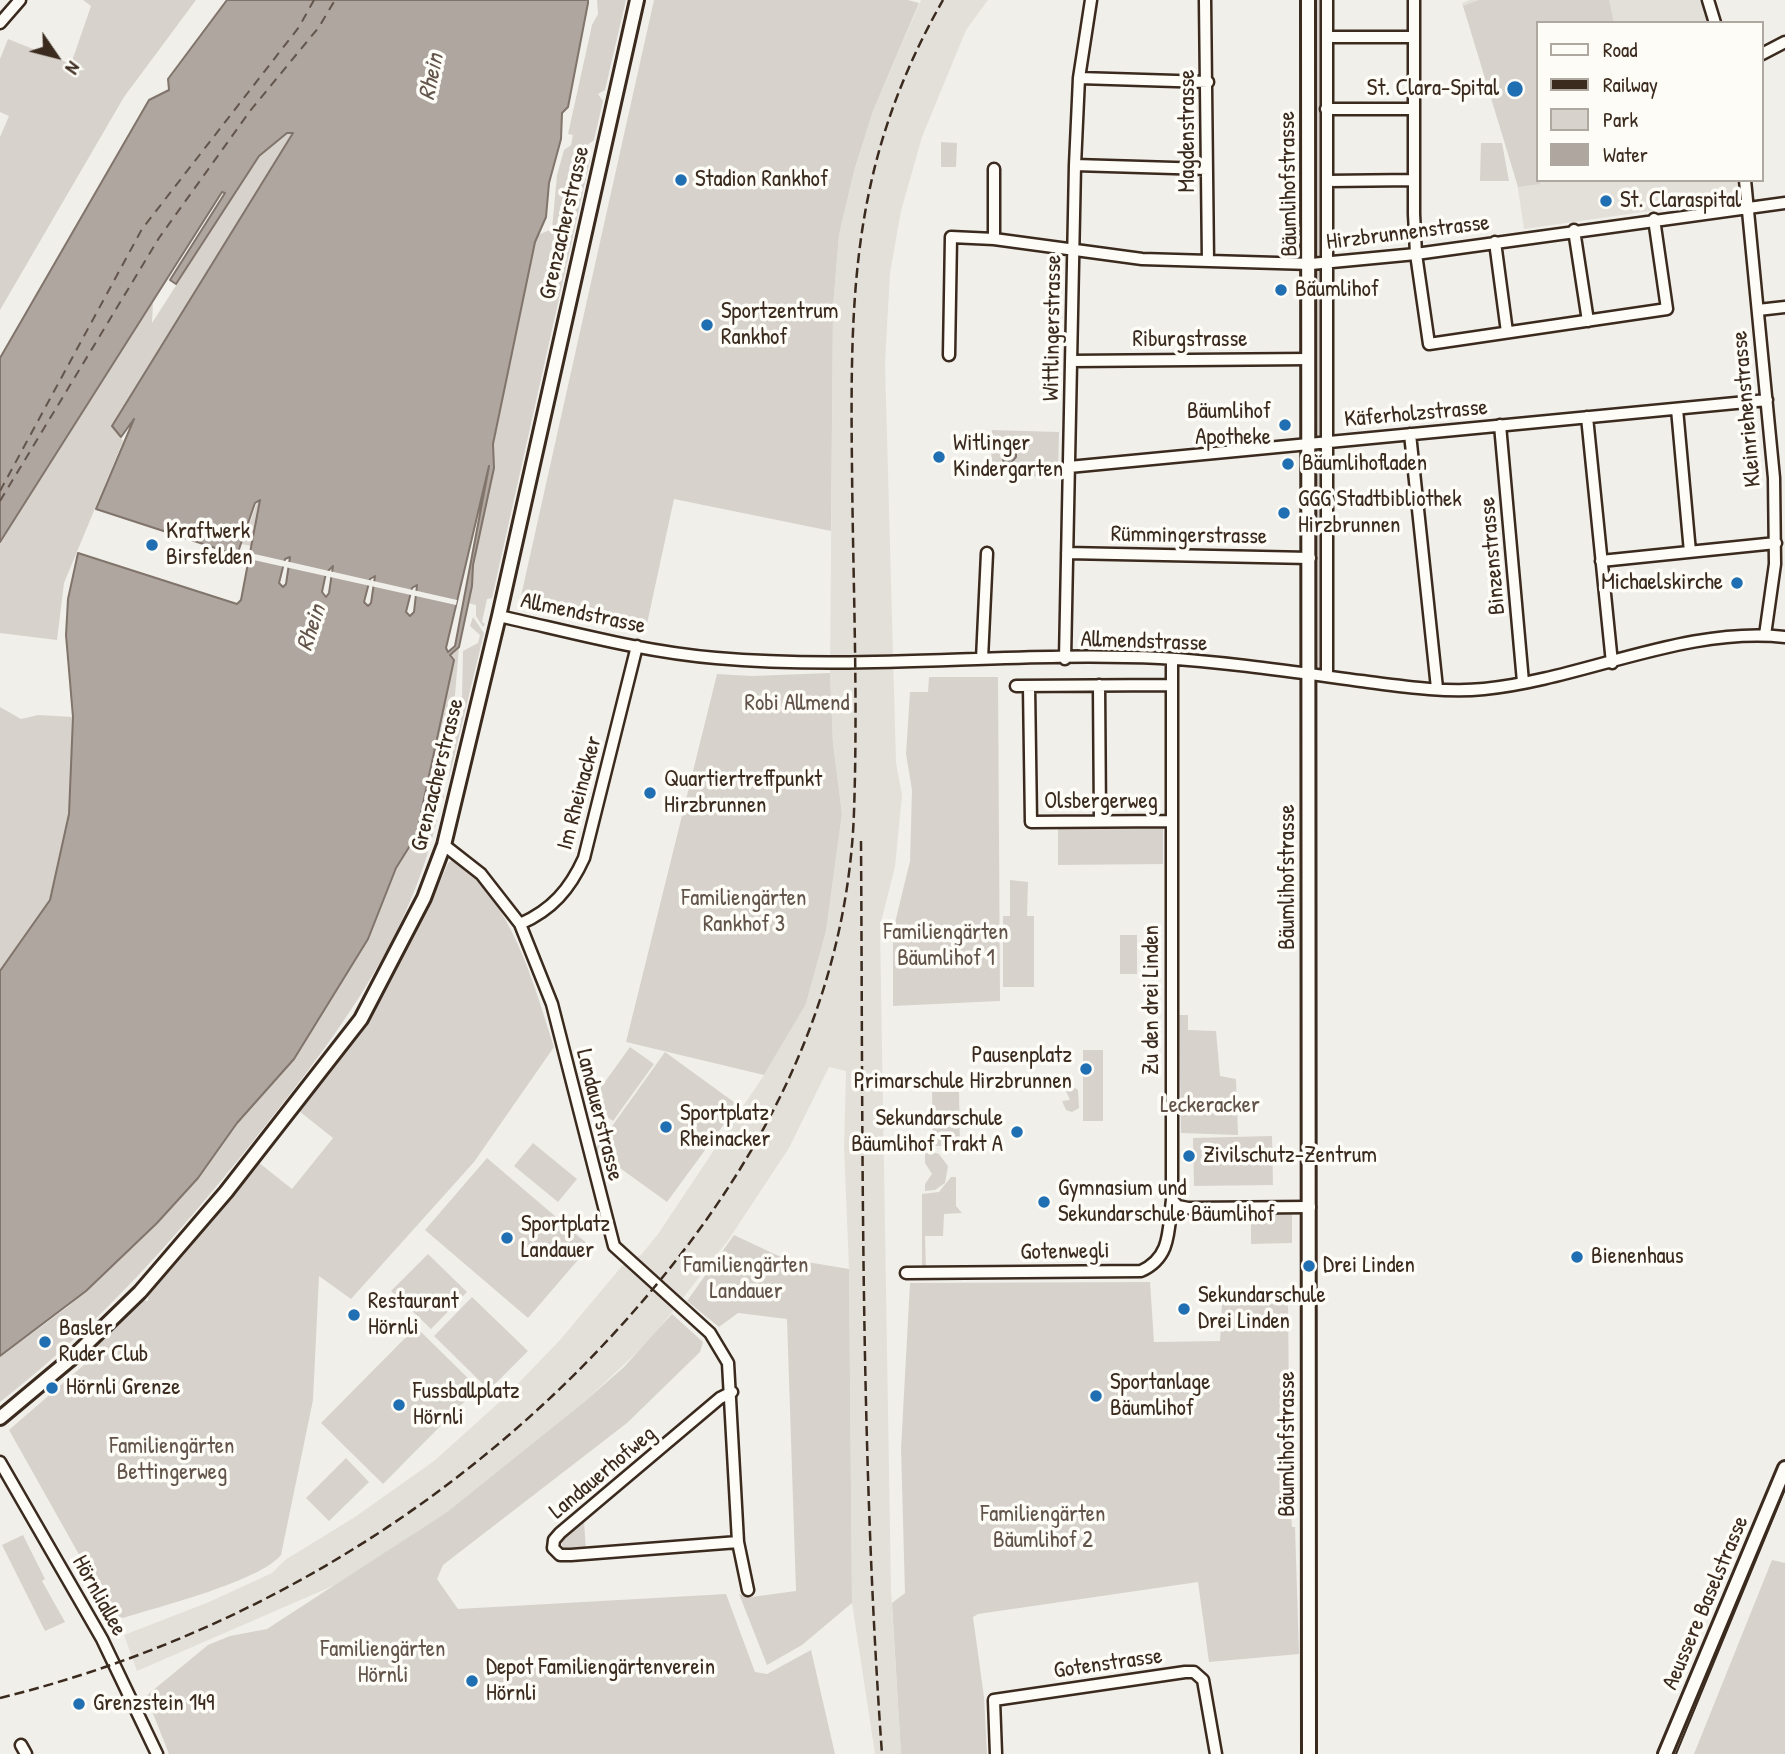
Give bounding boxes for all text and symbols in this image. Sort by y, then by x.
north arrow [21,21,91,91]
legend [1536,21,1764,182]
text: Road [1603,35,1637,64]
water label: Rhein [413,51,451,103]
text: N [60,56,87,80]
street label: Magdenstrasse [1174,70,1202,192]
text: Railway [1603,70,1658,99]
place label: St. Clara-Spital [1367,75,1499,103]
marker: St. Clara-Spital [1505,79,1525,99]
text: Park [1603,105,1638,134]
street label: Bäumlihofstrasse [1274,111,1304,257]
text: Water [1603,140,1648,169]
street label: Grenzacherstrasse [534,144,596,302]
place label: Stadion Rankhof [695,166,828,194]
marker: Stadion Rankhof [673,172,689,188]
place label: St. Claraspital [1620,187,1741,215]
marker: St. Claraspital [1598,193,1614,209]
street label: Hirzbrunnenstrasse [1325,209,1491,257]
street label: Wittlingerstrasse [1038,254,1068,402]
place label: Bäumlihof [1295,276,1379,304]
marker: Bäumlihof [1273,282,1289,298]
place label: Sportzentrum Rankhof [721,298,838,352]
marker: Sportzentrum Rankhof [699,317,715,333]
street label: Riburgstrasse [1133,326,1247,354]
street label: Kleinriehenstrasse [1726,330,1768,488]
street label: Käferholzstrasse [1343,394,1489,434]
place label: Bäumlihof Apotheke [1187,398,1271,452]
marker: Bäumlihof Apotheke [1277,417,1293,433]
place label: Witlinger Kindergarten [953,430,1063,484]
marker: Witlinger Kindergarten [931,449,947,465]
place label: Bäumlihofladen [1302,450,1427,478]
marker: Bäumlihofladen [1280,456,1296,472]
place label: GGG Stadtbibliothek Hirzbrunnen [1298,486,1462,540]
street label: Binzenstrasse [1474,496,1512,616]
marker: GGG Stadtbibliothek Hirzbrunnen [1276,505,1292,521]
place label: Kraftwerk Birsfelden [166,518,253,572]
street label: Rümmingerstrasse [1111,521,1267,551]
marker: Kraftwerk Birsfelden [144,537,160,553]
place label: Michaelskirche [1601,569,1723,597]
marker: Michaelskirche [1729,575,1745,591]
street label: Allmendstrasse [518,587,648,641]
water label: Rhein [291,601,333,655]
street label: Allmendstrasse [1080,626,1208,658]
park label: Robi Allmend [745,690,849,718]
street label: Grenzacherstrasse [406,696,470,854]
street label: Im Rheinacker [552,733,608,853]
place label: Quartiertreffpunkt Hirzbrunnen [664,766,822,820]
marker: Quartiertreffpunkt Hirzbrunnen [642,785,658,801]
street label: Olsbergerweg [1044,788,1158,816]
street label: Bäumlihofstrasse [1274,804,1302,950]
park label: Familiengärten Rankhof 3 [682,885,806,939]
park label: Familiengärten Bäumlihof 1 [884,919,1008,973]
street label: Zu den drei Linden [1138,925,1166,1075]
place label: Pausenplatz Primarschule Hirzbrunnen [854,1042,1072,1096]
street label: Landauerstrasse [569,1046,629,1184]
marker: Pausenplatz Primarschule Hirzbrunnen [1078,1061,1094,1077]
park label: Leckeracker [1160,1092,1260,1120]
place label: Sportplatz Rheinacker [680,1100,770,1154]
place label: Sekundarschule Bäumlihof Trakt A [851,1105,1003,1159]
marker: Sportplatz Rheinacker [658,1119,674,1135]
marker: Sekundarschule Bäumlihof Trakt A [1009,1124,1025,1140]
place label: Zivilschutz-Zentrum [1203,1142,1377,1170]
marker: Zivilschutz-Zentrum [1181,1148,1197,1164]
place label: Gymnasium und Sekundarschule Bäumlihof [1058,1175,1275,1229]
marker: Gymnasium und Sekundarschule Bäumlihof [1036,1194,1052,1210]
place label: Sportplatz Landauer [521,1211,610,1265]
marker: Sportplatz Landauer [499,1230,515,1246]
street label: Gotenwegli [1020,1237,1110,1267]
place label: Bienenhaus [1591,1243,1684,1271]
marker: Bienenhaus [1569,1249,1585,1265]
park label: Familiengärten Landauer [684,1252,808,1306]
place label: Drei Linden [1323,1252,1415,1280]
marker: Drei Linden [1301,1258,1317,1274]
place label: Sekundarschule Drei Linden [1198,1282,1326,1336]
place label: Restaurant Hörnli [368,1288,459,1342]
marker: Sekundarschule Drei Linden [1176,1301,1192,1317]
marker: Restaurant Hörnli [346,1307,362,1323]
place label: Basler Ruder Club [59,1315,148,1369]
marker: Basler Ruder Club [37,1334,53,1350]
place label: Sportanlage Bäumlihof [1110,1369,1210,1423]
street label: Bäumlihofstrasse [1274,1371,1302,1517]
place label: Hörnli Grenze [66,1374,180,1402]
place label: Fussballplatz Hörnli [413,1378,520,1432]
marker: Hörnli Grenze [44,1380,60,1396]
marker: Sportanlage Bäumlihof [1088,1388,1104,1404]
marker: Fussballplatz Hörnli [391,1397,407,1413]
street label: Landauerhofweg [544,1421,662,1525]
park label: Familiengärten Bettingerweg [110,1433,234,1487]
park label: Familiengärten Bäumlihof 2 [981,1501,1105,1555]
street label: Aeussere Baselstrasse [1657,1512,1755,1694]
street label: Hörnliallee [66,1551,132,1641]
park label: Familiengärten Hörnli [321,1636,445,1690]
street label: Gotenstrasse [1052,1643,1164,1685]
place label: Depot Familiengärtenverein Hörnli [486,1654,715,1708]
marker: Depot Familiengärtenverein Hörnli [464,1673,480,1689]
place label: Grenzstein 149 [93,1690,214,1718]
marker: Grenzstein 149 [71,1696,87,1712]

